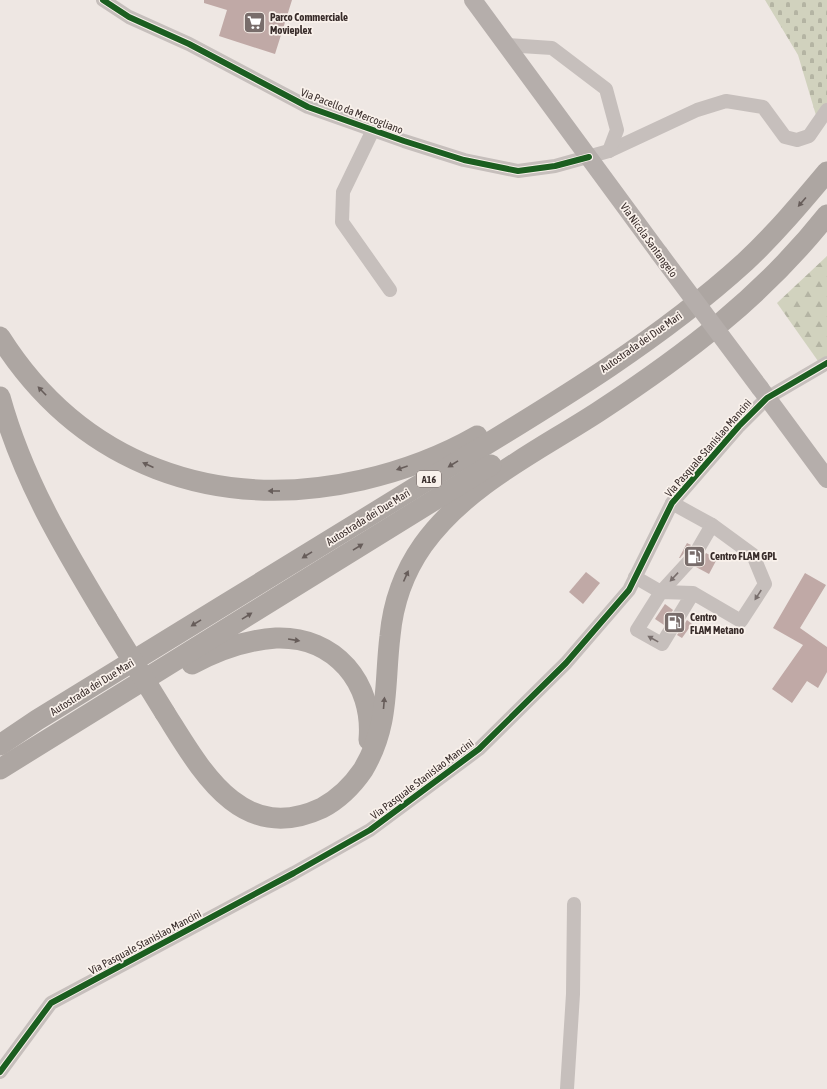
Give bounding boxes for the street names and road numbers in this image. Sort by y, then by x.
street label: Via Pacello da Mercogliano [299,86,405,136]
street label: Via Nicola Santangelo [618,201,680,279]
street label: Autostrada dei Due Mari [598,309,684,375]
street label: Via Pasquale Stanislao Mancini [662,397,754,499]
road number: A16 [417,471,441,487]
street label: Autostrada dei Due Mari [324,486,412,548]
street label: Autostrada dei Due Mari [48,656,136,718]
street label: Via Pasquale Stanislao Mancini [368,737,476,821]
street label: Via Pasquale Stanislao Mancini [87,907,203,977]

